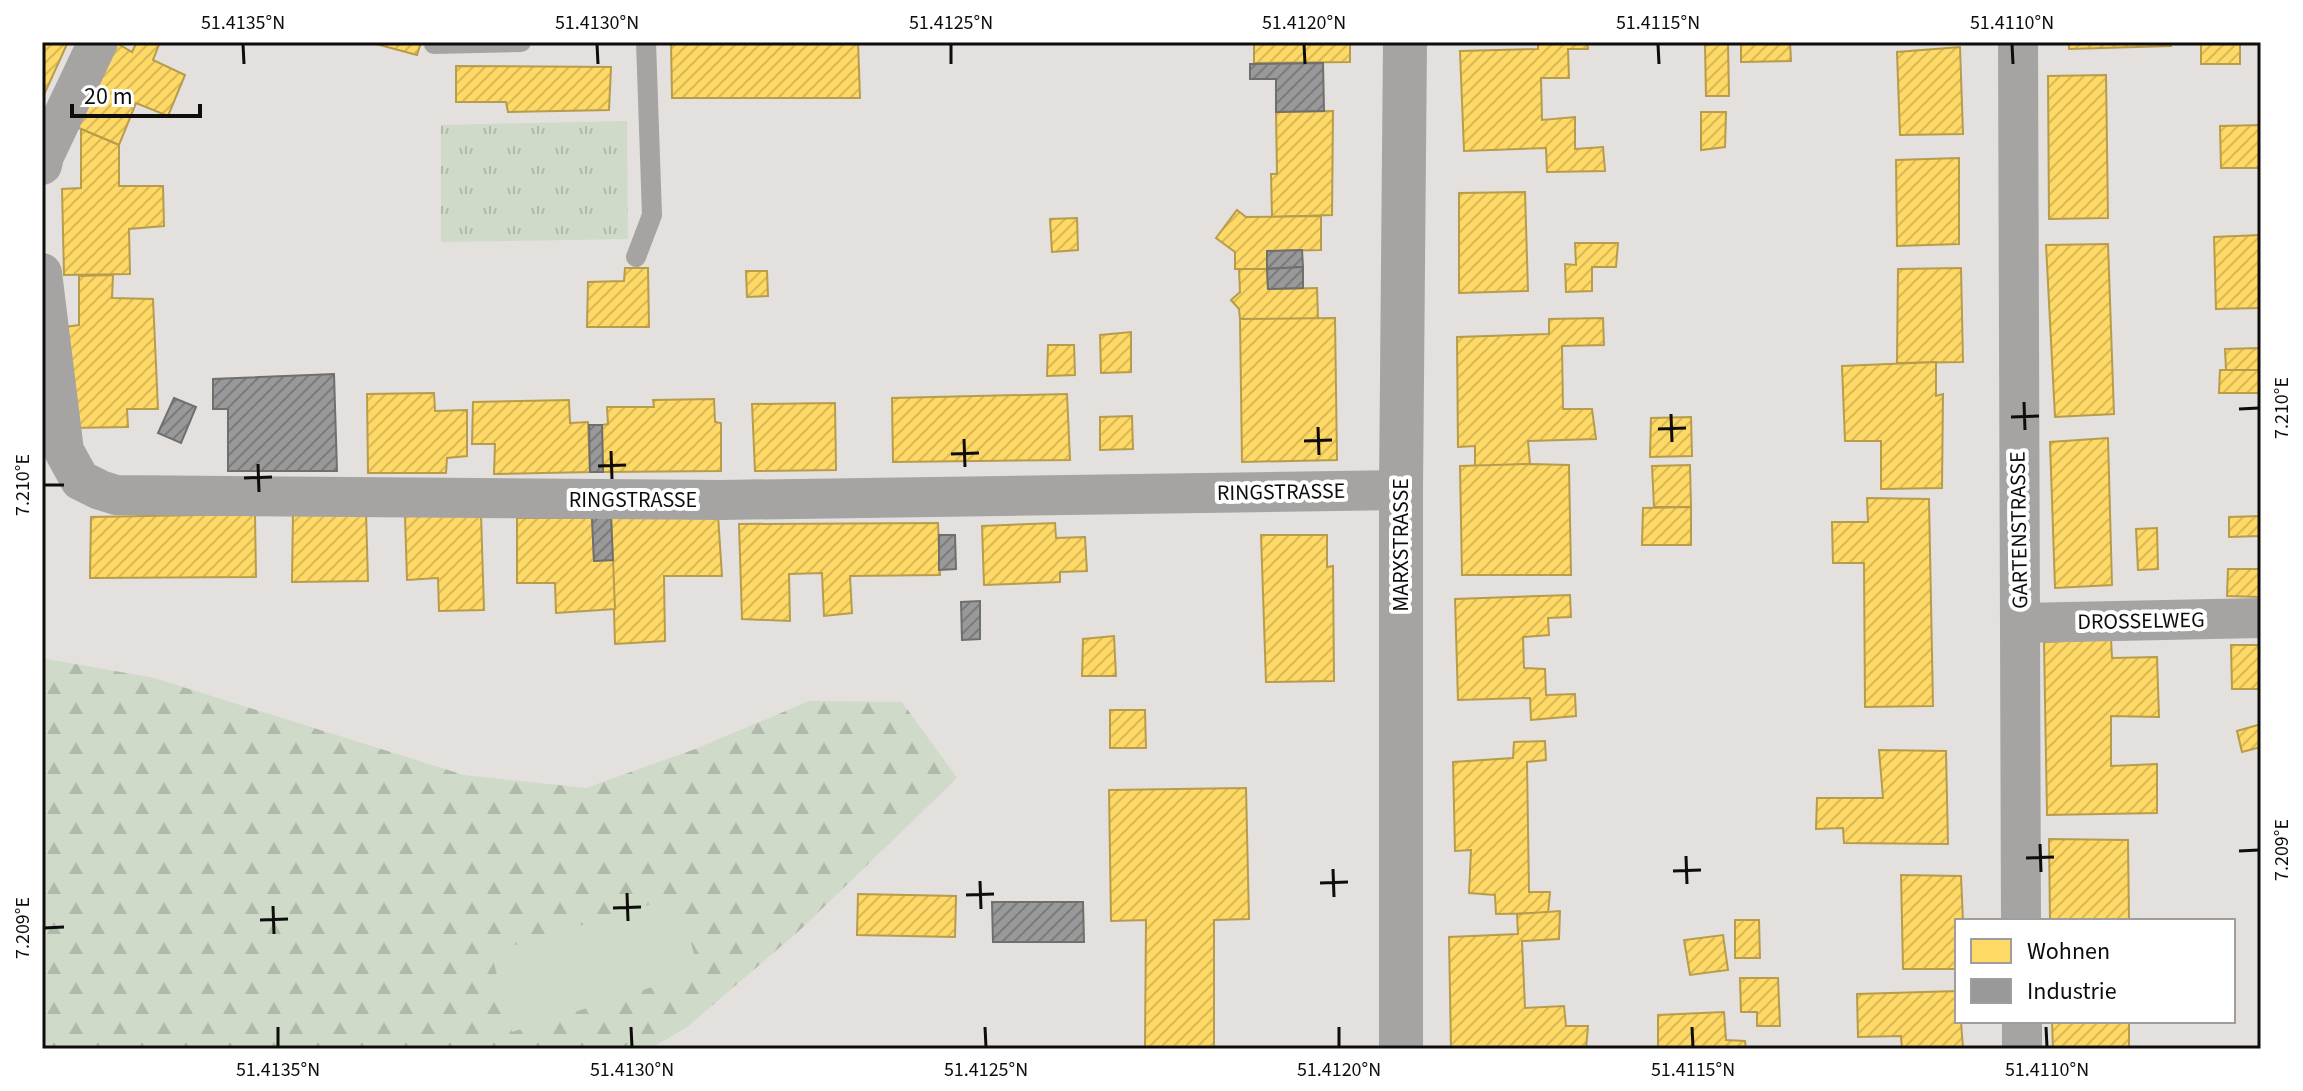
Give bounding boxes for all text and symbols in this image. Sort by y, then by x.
text: 51.4135°N [201,9,285,37]
text: 51.4130°N [555,9,639,37]
text: 51.4125°N [909,9,993,37]
text: 51.4120°N [1262,9,1346,37]
text: 51.4115°N [1616,9,1700,37]
text: 51.4110°N [1970,9,2054,37]
scale bar [72,68,200,118]
text: 20 m [84,79,133,114]
text: 7.210°E [2268,377,2296,439]
street label: GARTENSTRASSE [2002,451,2036,609]
text: 7.210°E [9,454,37,516]
street label: RINGSTRASSE [1217,475,1345,509]
street label: MARXSTRASSE [1385,478,1417,612]
street label: RINGSTRASSE [569,484,697,516]
street label: DROSSELWEG [2077,604,2205,638]
text: 7.209°E [2268,819,2296,881]
text: 7.209°E [9,897,37,959]
legend [1955,919,2235,1023]
text: Wohnen [2027,934,2110,969]
text: Industrie [2027,974,2117,1009]
text: 51.4135°N [236,1056,320,1084]
text: 51.4130°N [590,1056,674,1084]
text: 51.4125°N [944,1056,1028,1084]
text: 51.4120°N [1297,1056,1381,1084]
text: 51.4115°N [1651,1056,1735,1084]
text: 51.4110°N [2005,1056,2089,1084]

